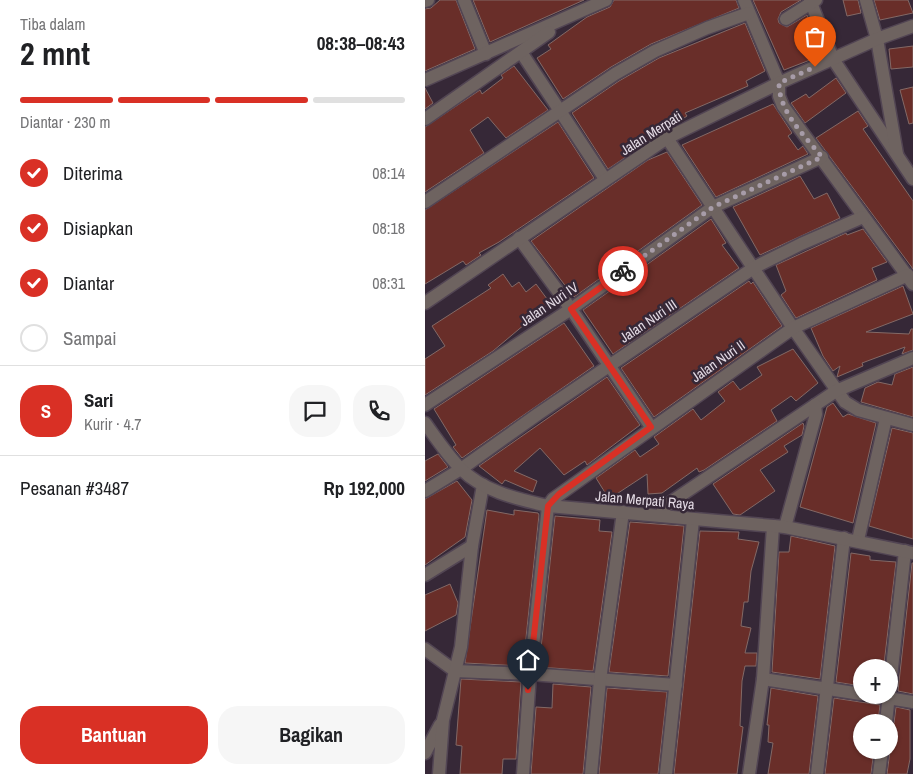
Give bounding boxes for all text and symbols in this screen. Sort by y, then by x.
text: Tiba dalam [20,13,85,35]
pin [794,16,836,67]
icon: bag [801,23,829,51]
text: 08:38–08:43 [317,30,405,56]
text: 2 mnt [20,32,90,75]
street label: Jalan Merpati [617,107,685,159]
text: Diantar · 230 m [20,111,110,133]
icon: check [20,159,48,187]
text: Diterima [63,160,123,186]
text: 08:14 [372,162,405,184]
icon: check [20,214,48,242]
text: Disiapkan [63,215,133,241]
text: 08:18 [372,217,405,239]
courier [598,246,648,296]
icon: bike [609,257,637,285]
icon: check [20,269,48,297]
text: Diantar [63,270,114,296]
text: 08:31 [372,272,405,294]
street label: Jalan Nuri IV [516,278,582,330]
street label: Jalan Nuri III [616,295,680,347]
text: Sampai [63,325,117,351]
street label: Jalan Nuri II [687,336,749,386]
button: chat [289,385,341,437]
button: phone [353,385,405,437]
text: Sari [84,387,113,413]
text: S [41,398,51,424]
text: Kurir · 4.7 [84,413,142,435]
text: Pesanan #3487 [20,475,129,501]
text: Rp 192,000 [324,475,405,501]
street label: Jalan Merpati Raya [595,487,696,513]
pin [507,639,549,690]
icon: home [514,646,542,674]
map controls [853,659,898,759]
button: + [853,659,898,704]
button: Bantuan [20,706,208,764]
button: Bagikan [218,706,405,764]
button: − [853,714,898,759]

